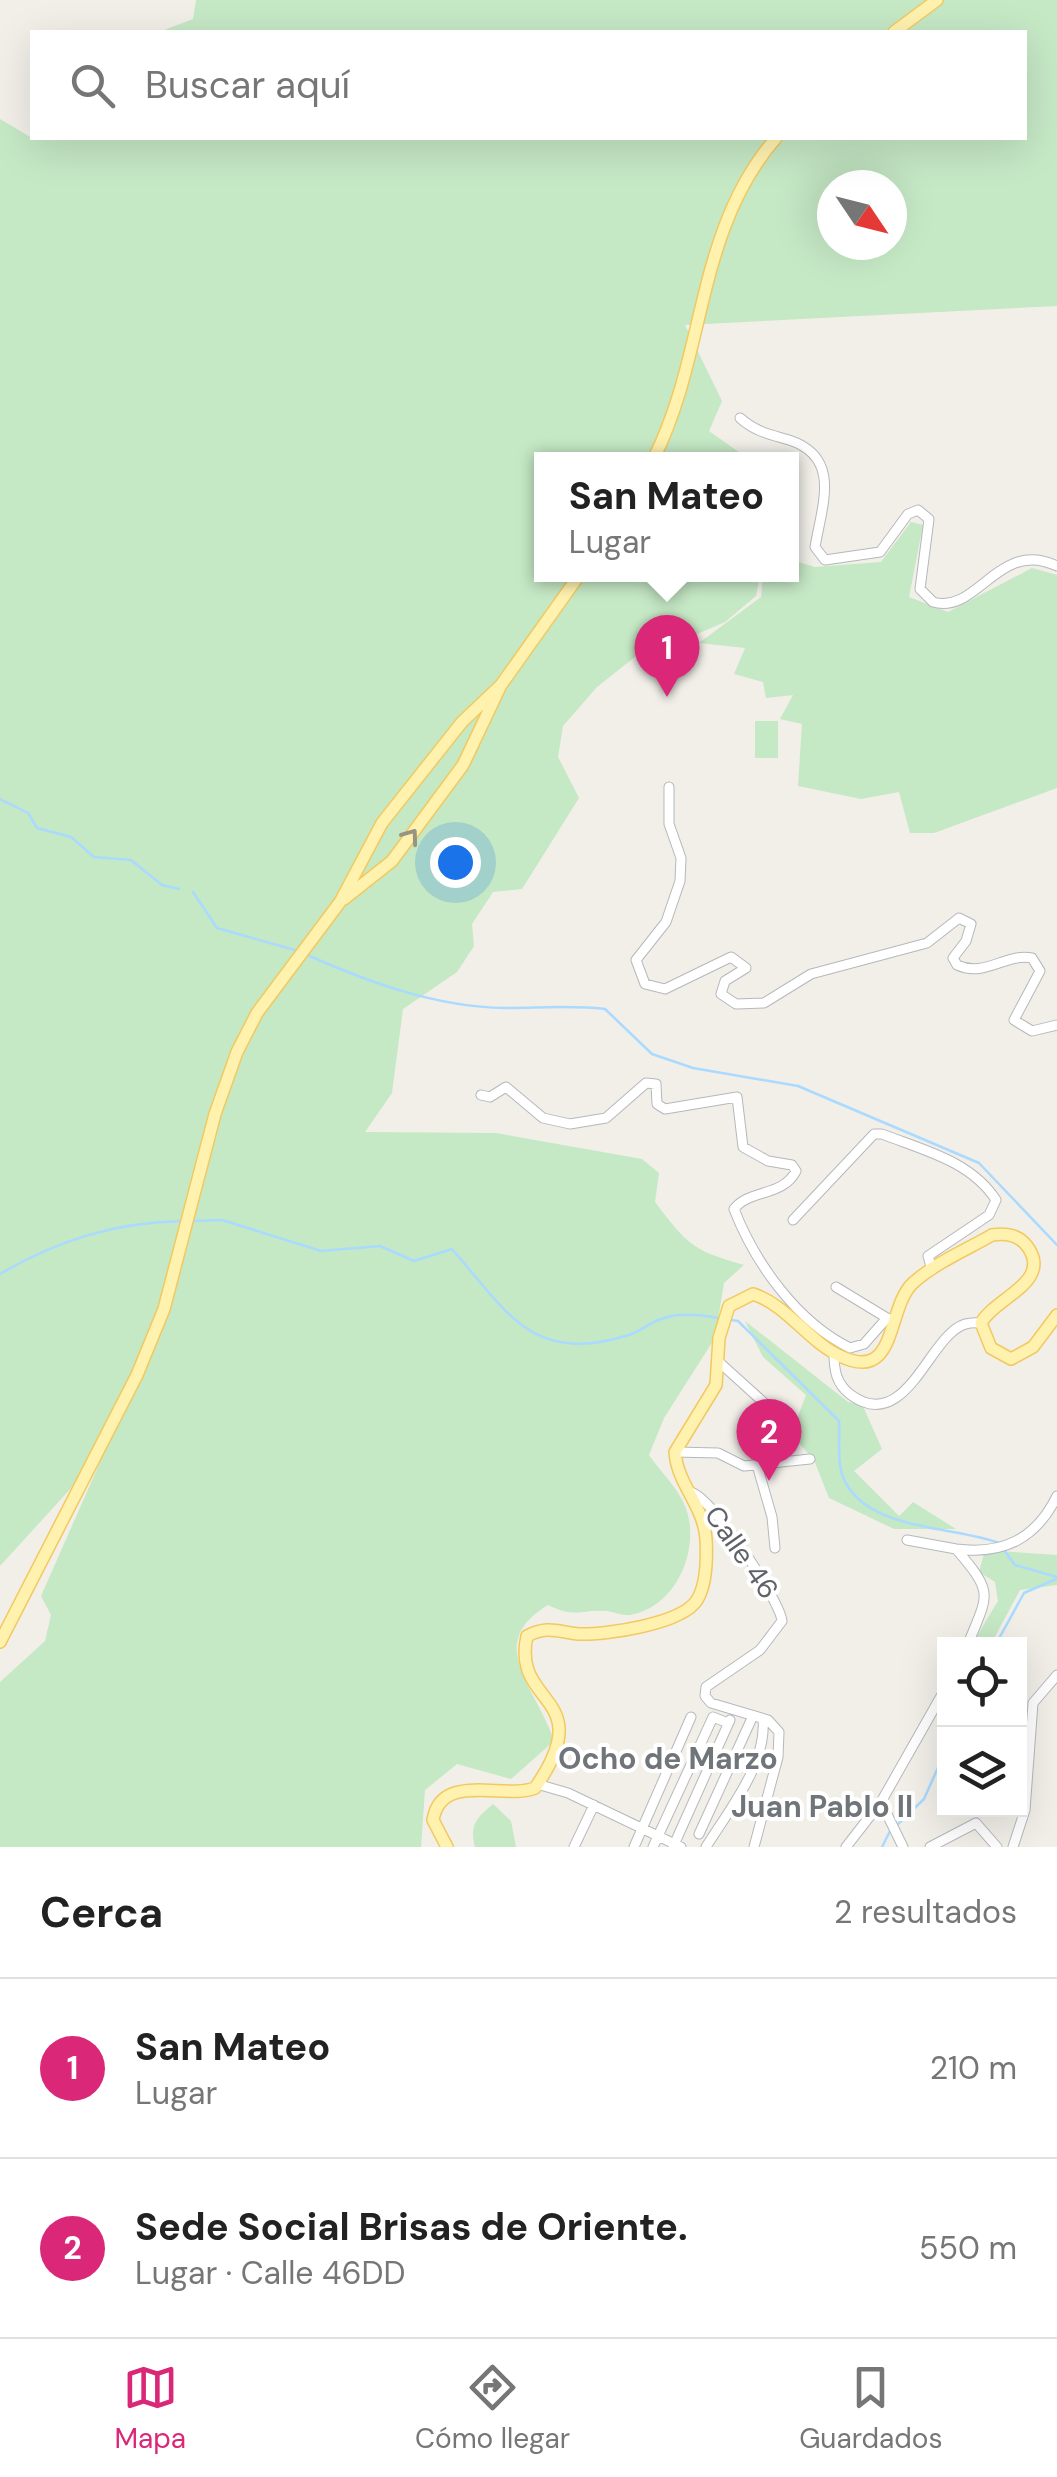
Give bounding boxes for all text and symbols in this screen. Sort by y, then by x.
search box [30,30,1027,140]
icon: search [65,58,120,113]
text: Buscar aquí [145,60,350,110]
north arrow [817,170,907,260]
popup [534,452,799,582]
text: San Mateo [569,471,764,521]
text: Lugar [569,521,651,563]
pin: 1 [634,614,700,697]
one-way arrow [398,829,417,848]
your location [430,837,481,888]
pin: 2 [736,1398,802,1481]
street label: Calle 46 [696,1498,787,1606]
map controls [937,1637,1027,1817]
button: locate [937,1637,1027,1727]
button: layers [937,1727,1027,1817]
district label: Ocho de Marzo [558,1739,778,1778]
district label: Juan Pablo II [731,1787,913,1826]
text: Cerca [40,1885,163,1940]
text: 2 resultados [834,1891,1017,1933]
text: San Mateo [135,2022,330,2072]
text: 1 [67,2047,78,2089]
text: 210 m [930,2047,1017,2089]
text: Lugar [135,2072,217,2114]
text: Sede Social Brisas de Oriente. [135,2202,688,2252]
text: 2 [63,2227,82,2269]
text: 550 m [919,2227,1017,2269]
text: Lugar · Calle 46DD [135,2252,406,2294]
tab: Mapa [114,2360,186,2457]
tab: Cómo llegar [415,2360,570,2457]
tab: Guardados [799,2360,942,2457]

